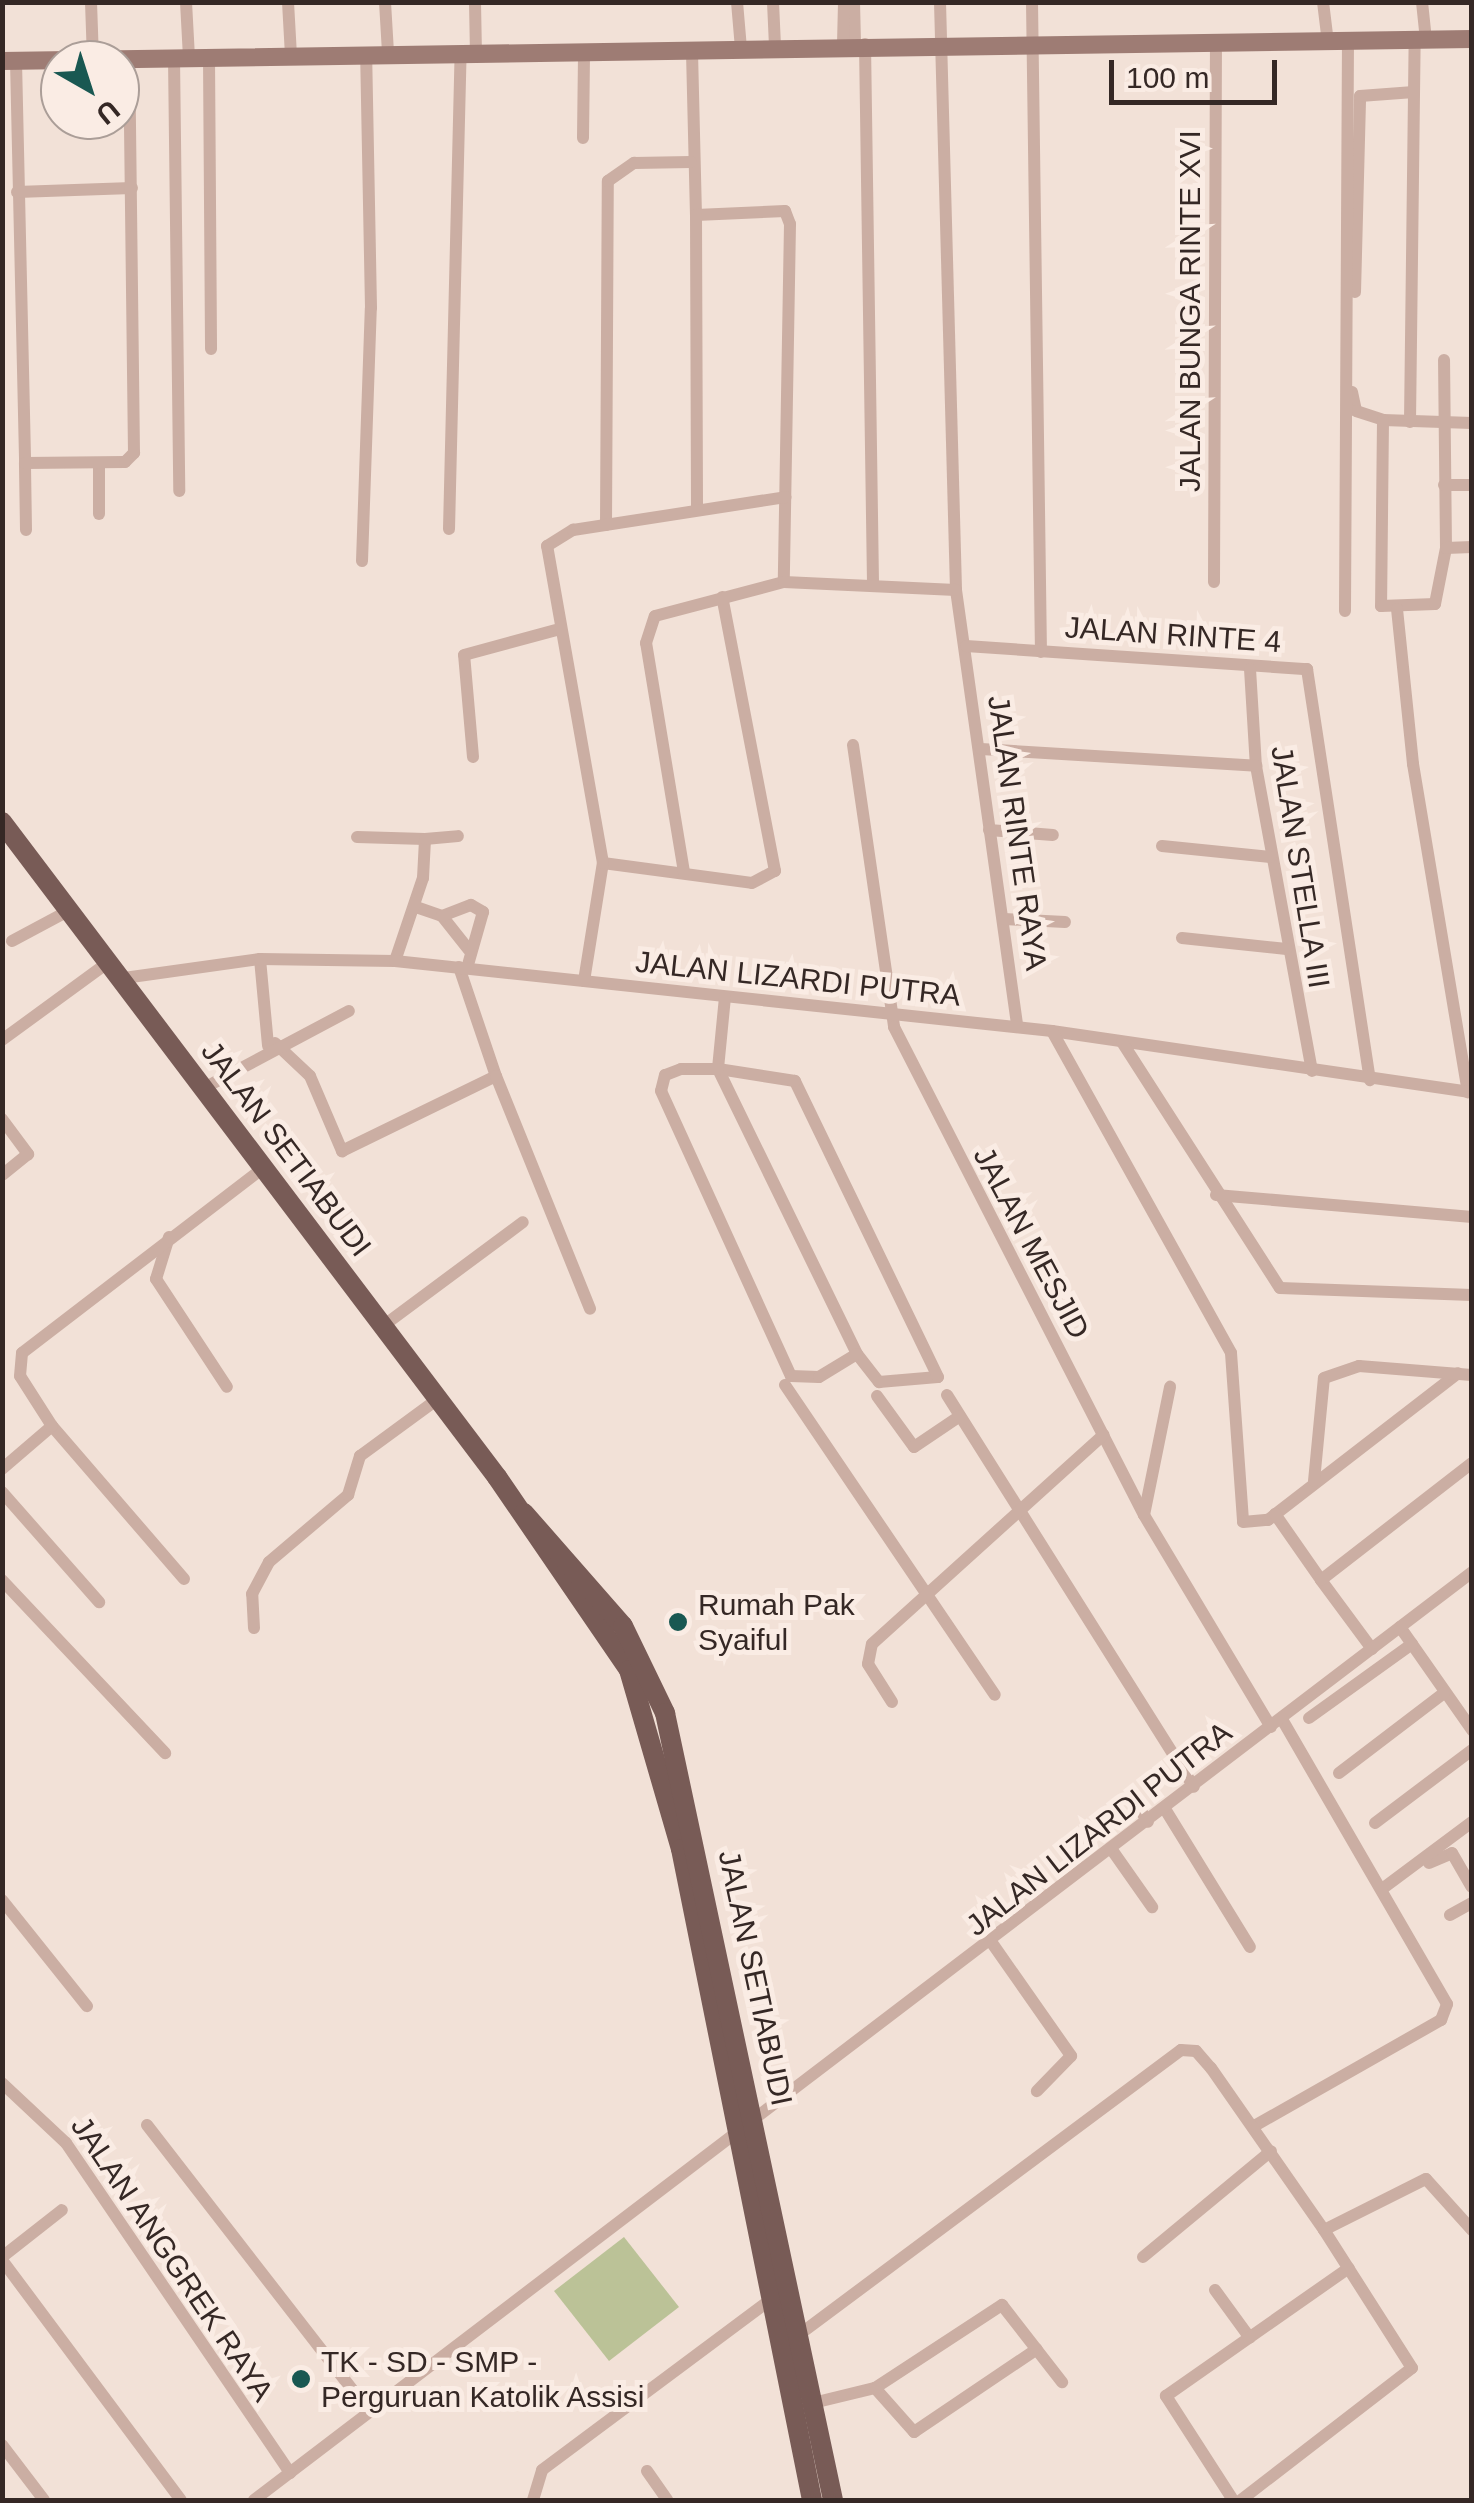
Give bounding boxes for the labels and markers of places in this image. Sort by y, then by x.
place label: Rumah Pak Syaiful [698,1587,855,1658]
marker: Rumah Pak Syaiful [667,1611,689,1633]
place label: TK - SD - SMP - Perguruan Katolik Assisi [321,2344,646,2414]
marker: TK - SD - SMP - Perguruan Katolik Assisi [290,2368,312,2390]

